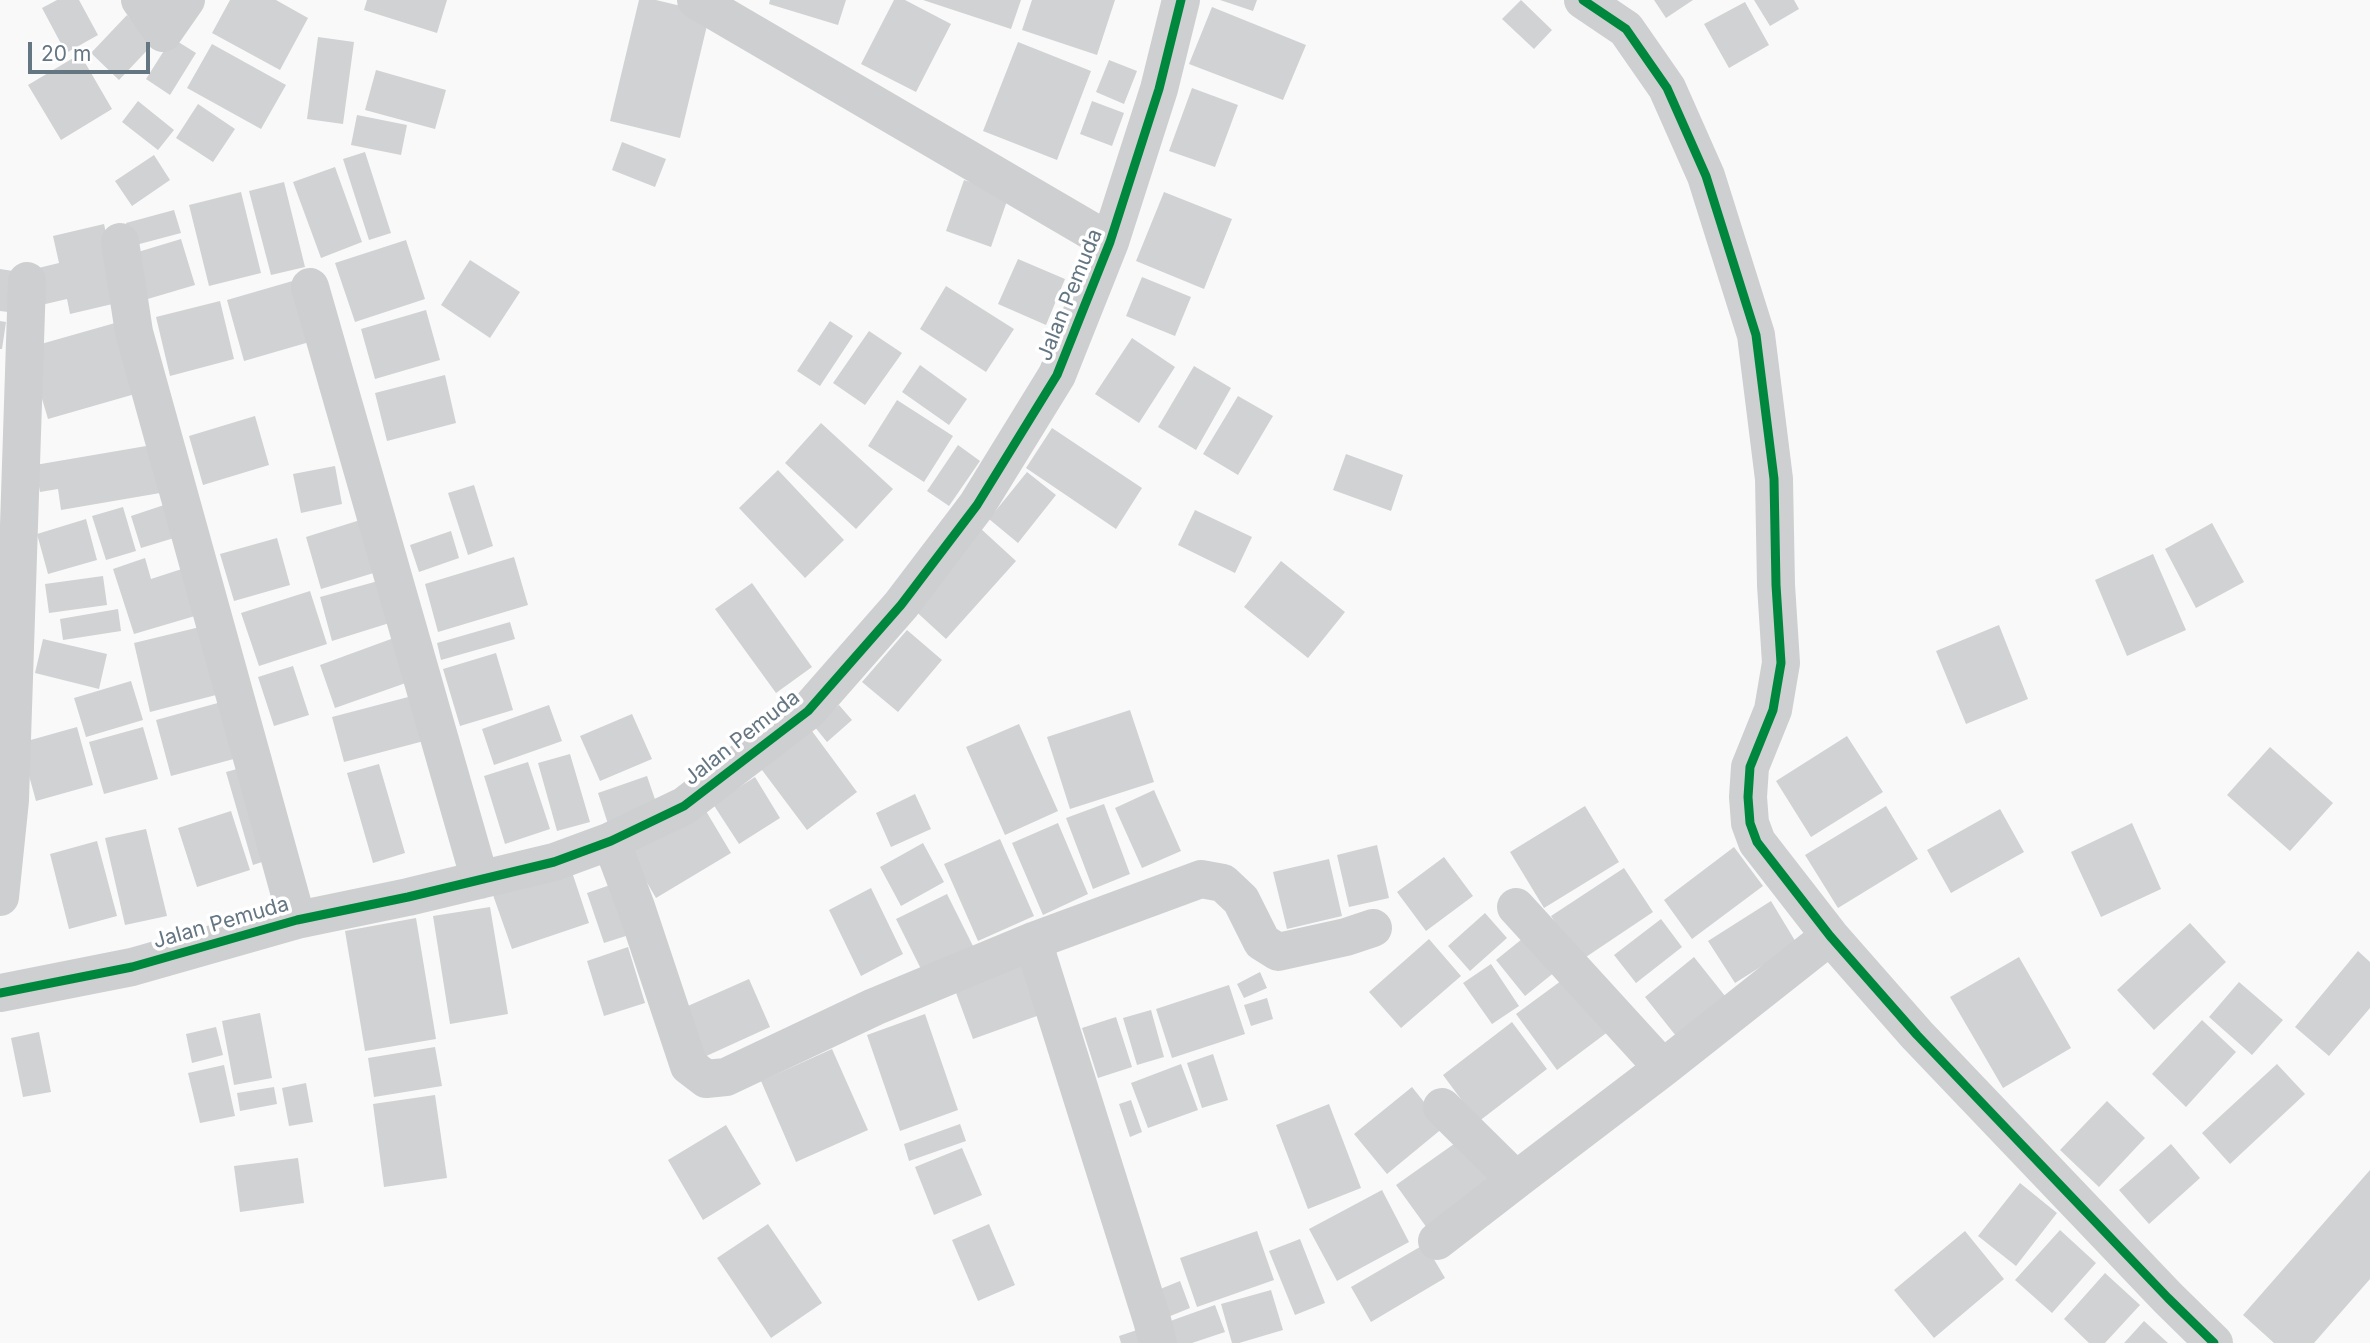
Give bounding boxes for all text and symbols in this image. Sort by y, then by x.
scale bar [32,28,154,72]
text: 20 m [41,41,91,66]
street label: Jalan Pemuda [1032,225,1108,365]
street label: Jalan Pemuda [679,685,805,791]
street label: Jalan Pemuda [150,892,292,954]

